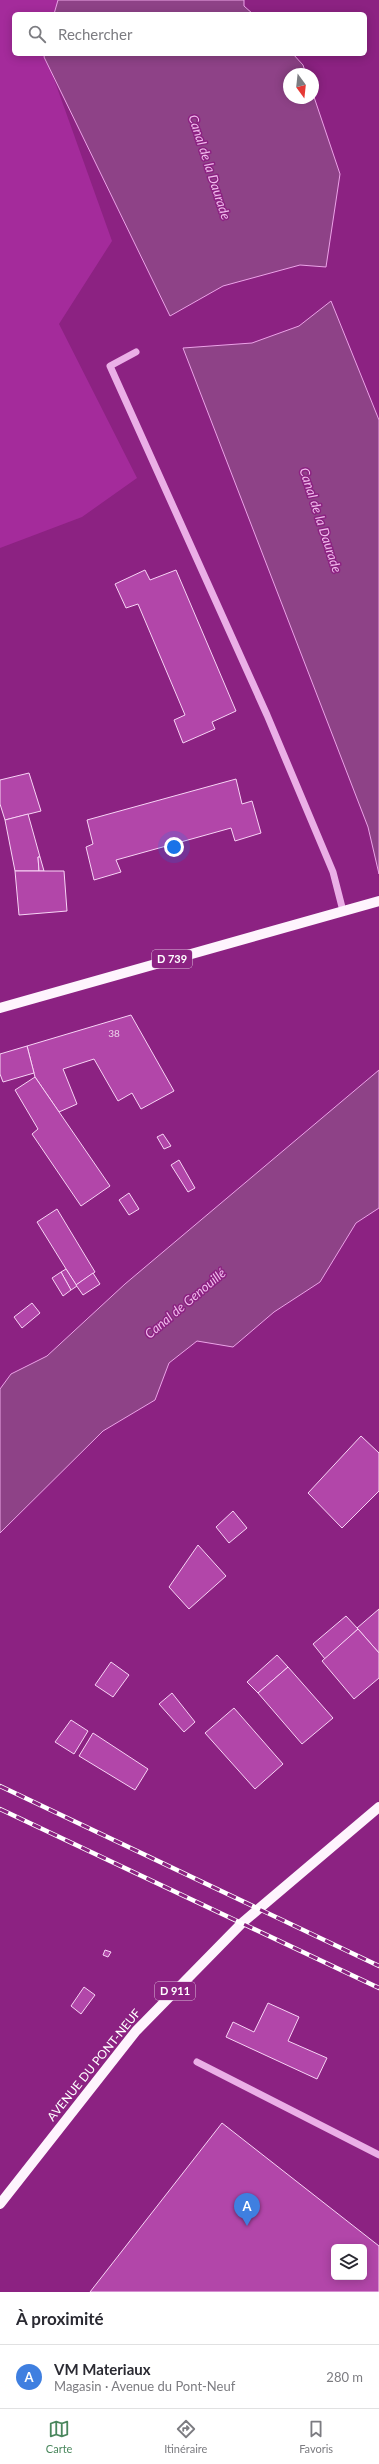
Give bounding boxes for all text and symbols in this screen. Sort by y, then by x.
search box [12,12,367,56]
icon: search [26,23,48,45]
text: Rechercher [58,25,132,43]
north arrow [283,68,319,104]
water label: Canal de la Daurade [185,113,235,221]
water label: Canal de la Daurade [296,466,346,574]
your location [164,837,184,857]
road number: D 739 [152,950,192,968]
house number: 38 [108,1027,120,1039]
water label: Canal de Genouillé [141,1264,229,1342]
road number: D 911 [155,1982,195,2000]
street label: AVENUE DU PONT-NEUF [44,2005,144,2124]
pin: A [234,2193,260,2226]
map controls [331,2244,367,2280]
button: layers [331,2244,367,2280]
text: À proximité [16,2308,104,2329]
text: VM Materiaux [54,2360,151,2378]
text: A [24,2369,34,2385]
text: 280 m [326,2369,363,2385]
text: Magasin · Avenue du Pont-Neuf [54,2378,235,2394]
tab: Carte [46,2418,72,2455]
tab: Itinéraire [164,2418,207,2455]
tab: Favoris [299,2418,333,2455]

